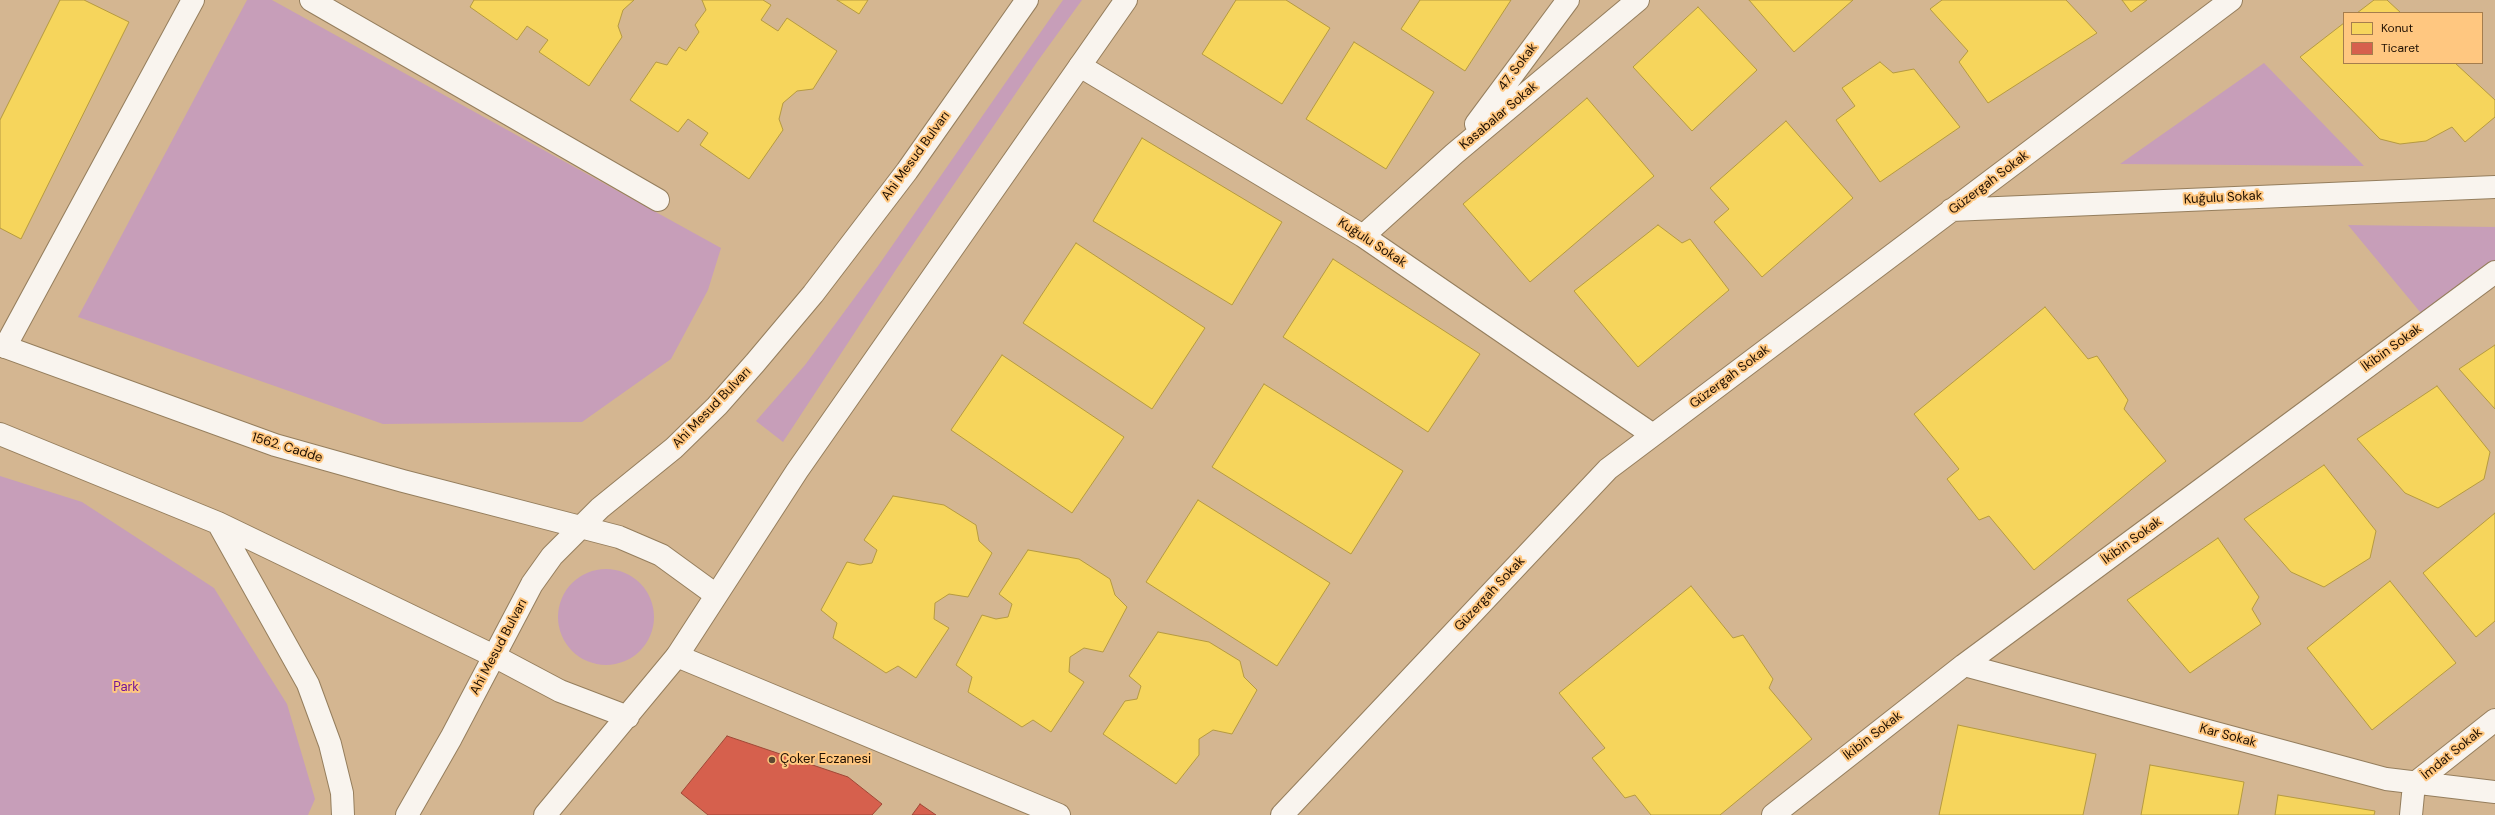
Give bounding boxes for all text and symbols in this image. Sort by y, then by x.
legend [2343,12,2483,64]
text: Konut [2381,20,2413,36]
street label: 47. Sokak [1495,40,1541,94]
text: Ticaret [2381,40,2420,56]
street label: Kasabalar Sokak [1457,79,1541,153]
street label: Ahi Mesud Bulvarı [879,109,953,203]
street label: Güzergah Sokak [1946,148,2032,218]
street label: Kuğulu Sokak [2183,188,2263,208]
street label: Kuğulu Sokak [1335,215,1409,271]
street label: İkibin Sokak [2359,321,2425,375]
street label: Güzergah Sokak [1687,342,1773,412]
street label: Ahi Mesud Bulvarı [670,364,754,452]
street label: 1562. Cadde [250,430,324,466]
street label: İkibin Sokak [2099,514,2165,568]
street label: Güzergah Sokak [1452,554,1528,634]
street label: Ahi Mesud Bulvarı [467,597,531,697]
park label: Park [113,680,139,696]
street label: İkibin Sokak [1841,708,1905,764]
street label: Kar Sokak [2198,721,2258,751]
street label: İmdat Sokak [2418,725,2486,783]
place label: Çoker Eczanesi [780,752,871,768]
marker: Çoker Eczanesi [767,755,777,765]

